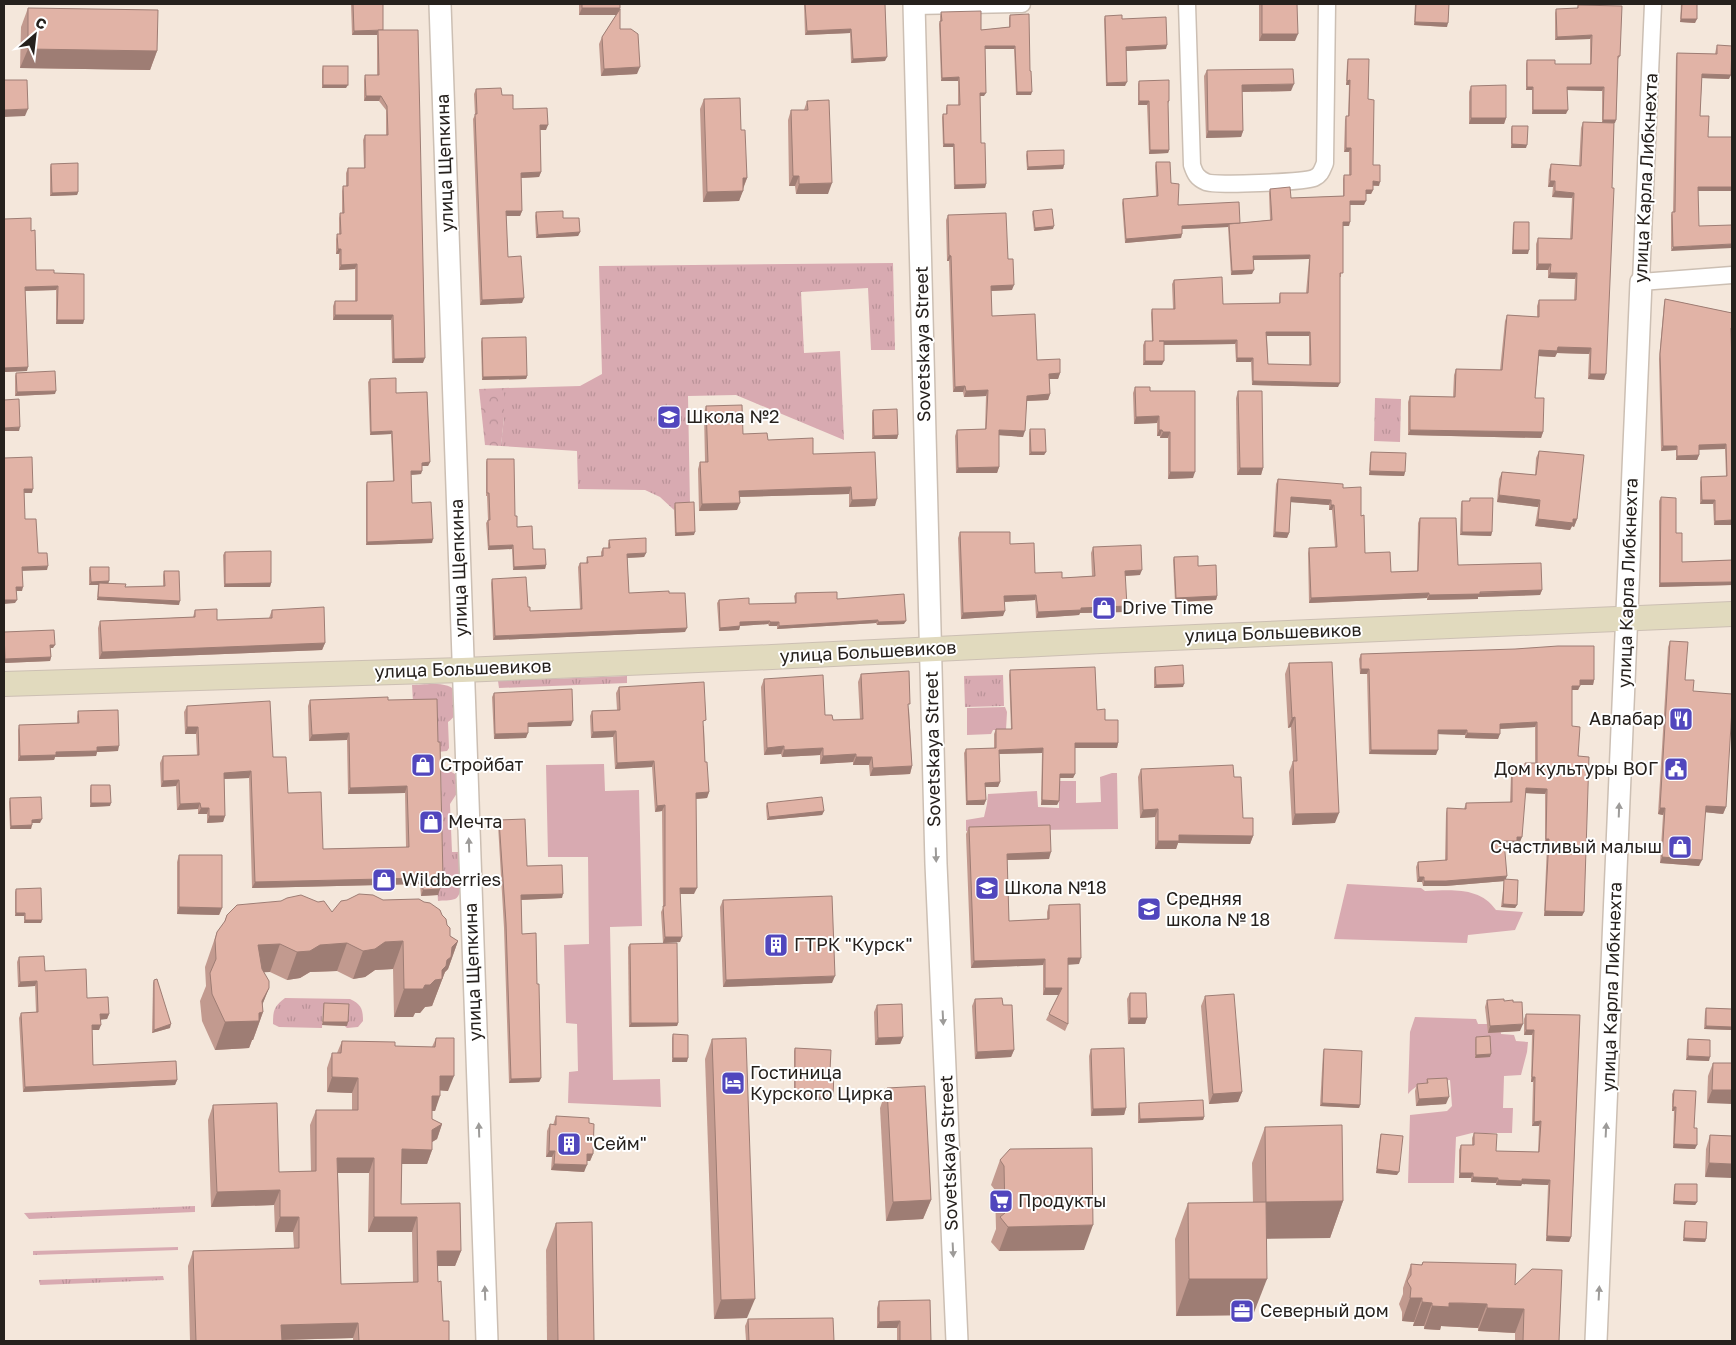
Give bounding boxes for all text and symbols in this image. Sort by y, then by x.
north arrow [10,10,60,60]
text: С [33,13,50,33]
street label: улица Карла Либкнехта [1629,72,1661,284]
street label: улица Щепкина [431,93,457,233]
street label: Sovetskaya Street [910,266,934,422]
school or university icon: Школа №2 [656,404,682,430]
place label: Школа №2 [686,405,779,427]
street label: улица Карла Либкнехта [1612,477,1642,688]
street label: улица Щепкина [445,498,471,638]
shop icon: Drive Time [1091,595,1117,621]
place label: Drive Time [1122,596,1213,618]
street label: улица Большевиков [1184,618,1362,646]
street label: улица Большевиков [779,635,957,667]
street label: улица Большевиков [374,654,552,682]
street label: Sovetskaya Street [920,671,944,827]
restaurant icon: Авлабар [1668,706,1694,732]
place label: Авлабар [1589,707,1664,729]
shop icon: Стройбат [410,752,436,778]
place label: Стройбат [440,753,524,775]
public building icon: Дом культуры ВОГ [1663,756,1689,782]
place label: Дом культуры ВОГ [1494,757,1658,779]
one-way arrow [1615,802,1623,818]
shop icon: Мечта [418,809,444,835]
place label: Мечта [448,810,503,832]
shop icon: Счастливый малыш [1667,834,1693,860]
place label: Счастливый малыш [1490,835,1662,857]
one-way arrow [465,837,473,853]
one-way arrow [932,848,940,864]
shop icon: Wildberries [371,867,397,893]
place label: Wildberries [402,868,501,890]
school or university icon: Школа №18 [974,875,1000,901]
place label: Школа №18 [1004,876,1107,898]
street label: улица Карла Либкнехта [1596,881,1626,1092]
place label: Средняя школа № 18 [1166,887,1270,930]
school or university icon: Средняя школа № 18 [1136,896,1162,922]
street label: улица Щепкина [459,902,485,1042]
building icon: ГТРК "Курск" [763,932,789,958]
place label: ГТРК "Курск" [794,933,912,955]
one-way arrow [939,1010,947,1026]
place label: Гостиница Курского Цирка [750,1061,893,1104]
hotel icon: Гостиница Курского Цирка [720,1070,746,1096]
street label: Sovetskaya Street [934,1075,962,1231]
one-way arrow [475,1122,483,1138]
one-way arrow [1602,1122,1610,1138]
building icon: "Сейм" [556,1131,582,1157]
place label: "Сейм" [586,1132,647,1154]
supermarket icon: Продукты [988,1188,1014,1214]
place label: Продукты [1018,1189,1106,1211]
one-way arrow [949,1242,957,1258]
one-way arrow [481,1284,489,1300]
one-way arrow [1595,1284,1603,1300]
office icon: Северный дом [1229,1298,1255,1324]
place label: Северный дом [1260,1299,1389,1321]

